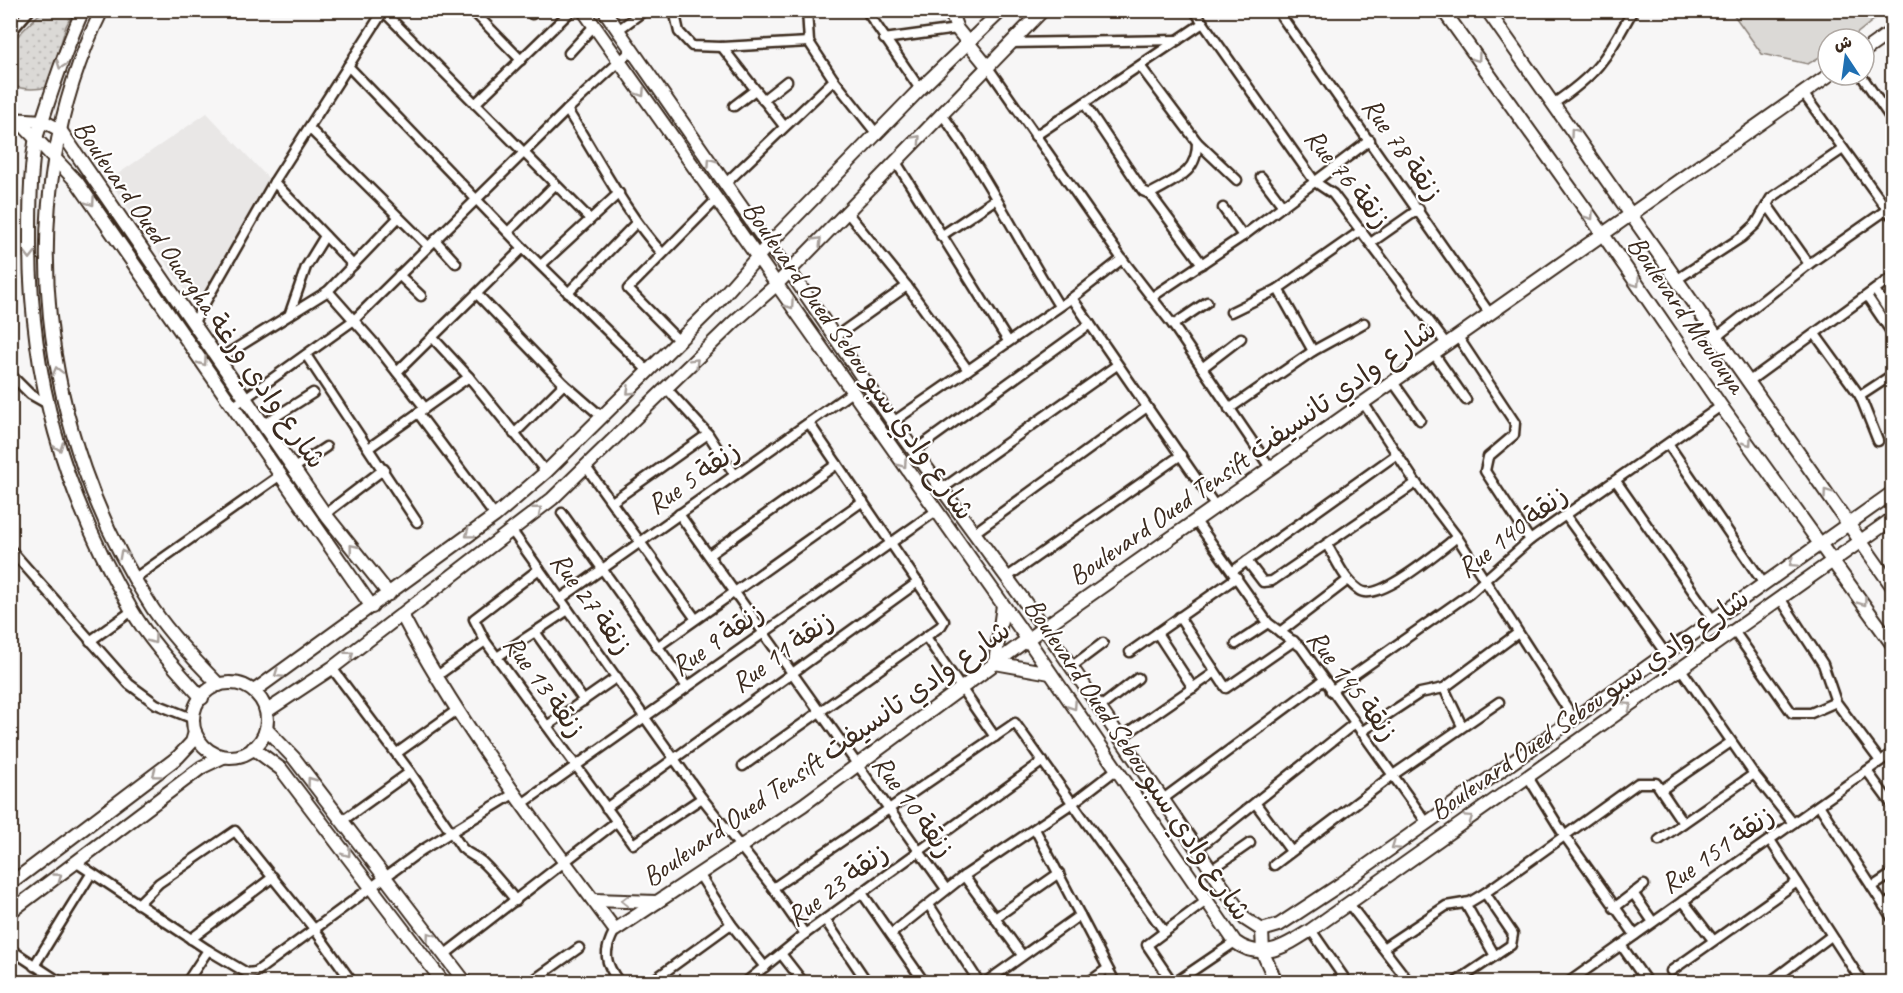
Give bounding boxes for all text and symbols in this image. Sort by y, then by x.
north arrow [1816,27,1876,87]
text: ش [1832,32,1854,55]
one-way arrow [1470,52,1481,63]
one-way arrow [56,59,69,69]
one-way arrow [634,86,645,97]
street label: Rue 78 زنقة [1355,90,1451,208]
street label: Boulevard Oued Ouargha شارع وادي ورغة [63,113,334,477]
street label: Rue 76 زنقة [1297,121,1399,235]
one-way arrow [1570,128,1581,139]
one-way arrow [910,136,921,146]
one-way arrow [707,158,718,169]
street label: Boulevard Oued Sebou شارع وادي سبو [733,194,983,528]
one-way arrow [84,196,95,207]
one-way arrow [1583,210,1594,221]
street label: Boulevard Moulouya [1620,228,1756,402]
one-way arrow [810,237,821,248]
one-way arrow [24,251,36,260]
one-way arrow [1629,276,1640,287]
one-way arrow [783,298,794,309]
street label: Boulevard Oued Tensift شارع وادي تانسيفت [1061,311,1445,595]
one-way arrow [196,355,207,366]
one-way arrow [687,358,698,369]
one-way arrow [52,366,65,376]
one-way arrow [626,383,637,394]
street label: Rue 5 زنقة [640,432,746,522]
one-way arrow [1740,436,1751,447]
one-way arrow [51,441,64,452]
one-way arrow [896,457,907,468]
street label: Rue 140 زنقة [1450,477,1574,585]
one-way arrow [1823,489,1834,500]
one-way arrow [531,507,542,518]
one-way arrow [465,527,476,538]
one-way arrow [349,544,360,555]
street label: Rue 27 زنقة [543,545,641,661]
one-way arrow [118,549,130,560]
one-way arrow [1789,556,1800,567]
street label: Boulevard Oued Sebou شارع وادي سبو [1423,580,1757,830]
street label: Boulevard Oued Sebou شارع وادي سبو [1014,591,1259,929]
street label: Rue 9 زنقة [664,594,770,684]
one-way arrow [1856,595,1867,606]
street label: Rue 11 زنقة [724,602,840,700]
street label: Boulevard Oued Tensift شارع وادي تانسيفت [635,612,1019,896]
street label: Rue 145 زنقة [1300,622,1406,748]
street label: Rue 13 زنقة [496,628,594,744]
one-way arrow [146,634,157,645]
one-way arrow [343,651,354,662]
one-way arrow [274,667,285,678]
one-way arrow [1066,699,1077,710]
one-way arrow [1622,702,1633,713]
street label: Rue 10 زنقة [865,748,963,864]
one-way arrow [152,767,163,778]
one-way arrow [308,777,319,788]
street label: Rue 151 زنقة [1653,797,1781,901]
one-way arrow [1462,814,1473,825]
street label: Rue 23 زنقة [779,834,895,934]
one-way arrow [1390,839,1401,850]
one-way arrow [340,847,351,858]
one-way arrow [51,873,62,884]
one-way arrow [621,895,630,907]
one-way arrow [426,931,437,942]

